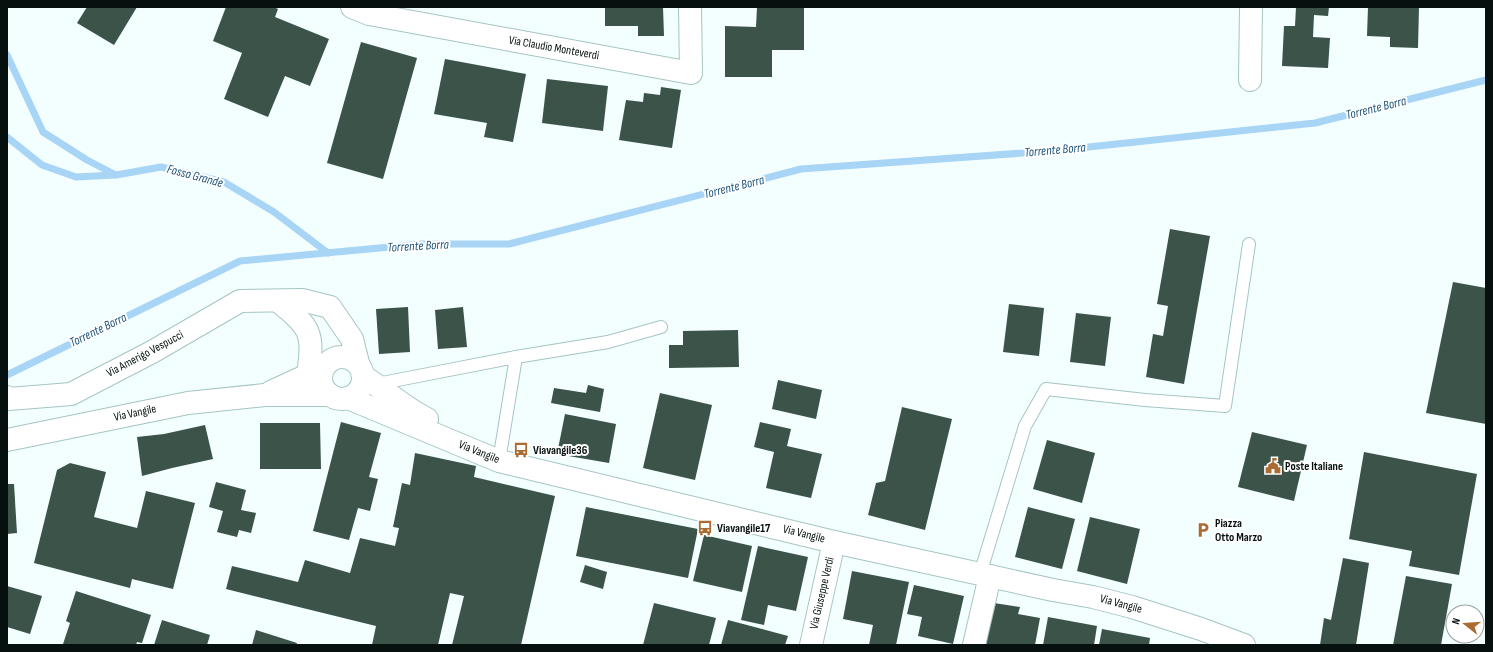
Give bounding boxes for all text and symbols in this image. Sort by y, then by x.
street label: Via Claudio Monteverdi [508,33,600,63]
water label: Torrente Borra [1344,93,1408,123]
water label: Torrente Borra [1024,139,1087,161]
water label: Fosso Grande [165,161,225,191]
water label: Torrente Borra [702,172,766,202]
water label: Torrente Borra [387,236,450,256]
water label: Torrente Borra [67,309,130,351]
street label: Via Amerigo Vespucci [104,327,186,381]
street label: Via Vangile [112,401,158,425]
street label: Via Vangile [456,437,502,467]
bus stop icon: Viavangile36 [512,441,530,459]
place label: Viavangile36 [533,443,588,458]
public building icon: Poste Italiane [1264,457,1282,475]
place label: Poste Italiane [1285,459,1343,474]
place label: Piazza Otto Marzo [1215,516,1262,545]
bus stop icon: Viavangile17 [696,519,714,537]
place label: Viavangile17 [717,521,771,536]
parking icon: Piazza Otto Marzo [1194,521,1212,539]
street label: Via Vangile [781,522,827,547]
street label: Via Giuseppe Verdi [806,555,838,631]
street label: Via Vangile [1098,591,1144,617]
north arrow [1445,604,1485,644]
text: N [1449,616,1463,626]

